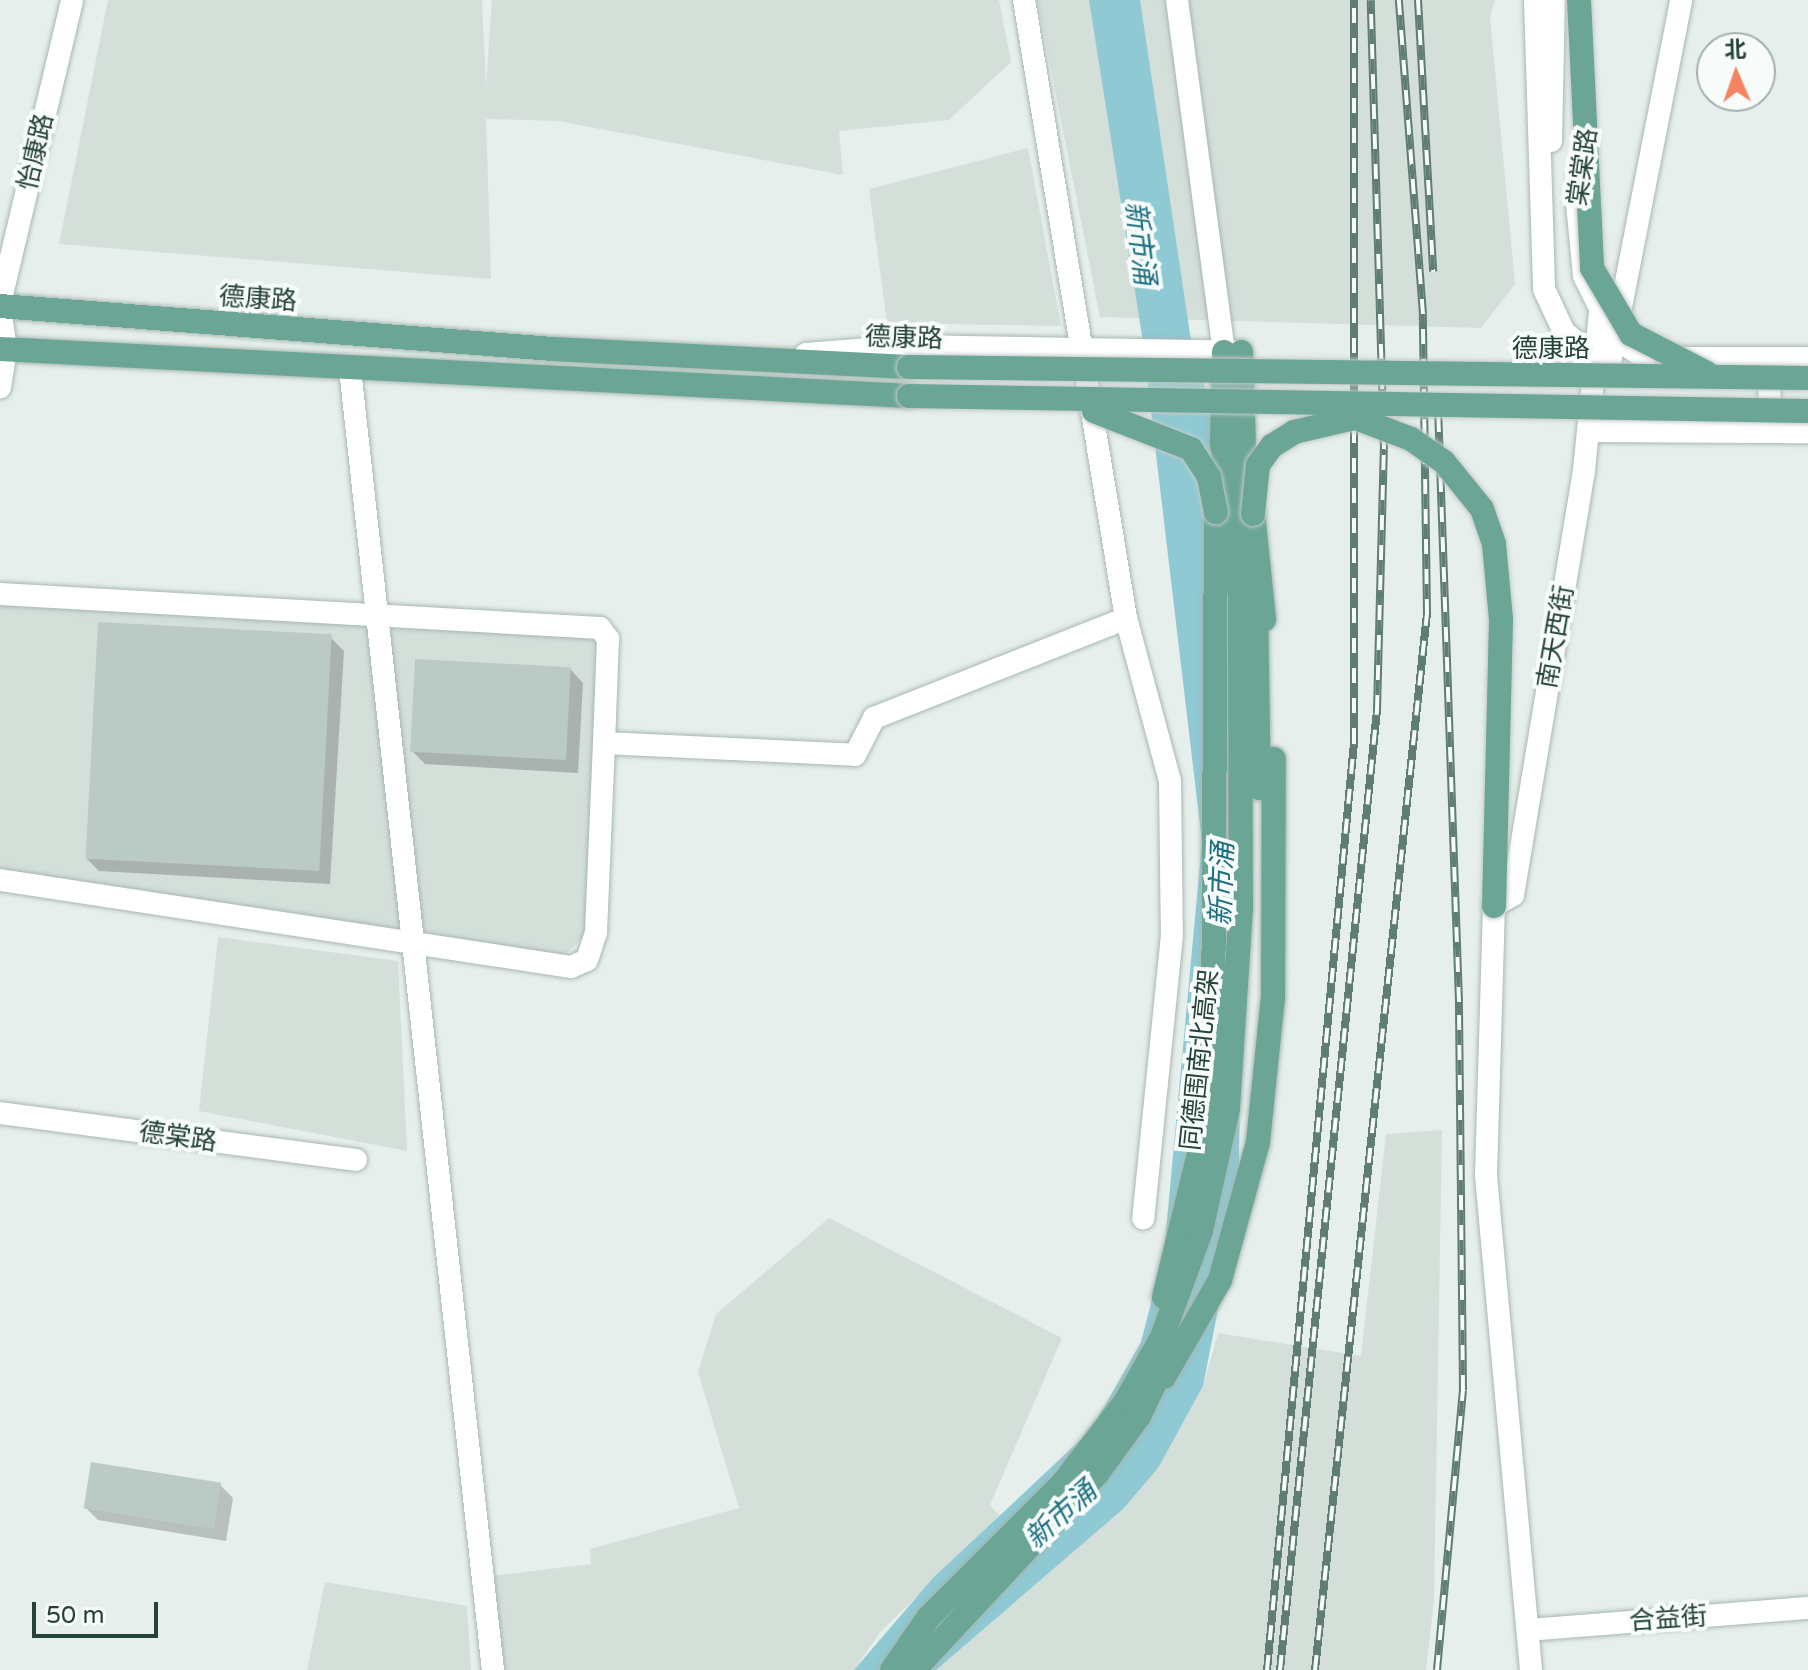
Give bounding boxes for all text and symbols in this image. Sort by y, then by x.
north arrow [1696,32,1776,112]
text: 北 [1724,37,1747,63]
street label: 怡康路 [12,110,60,194]
street label: 棠棠路 [1562,126,1604,208]
water label: 新市涌 [1118,199,1162,287]
street label: 德康路 [218,281,298,317]
street label: 德康路 [864,321,944,355]
street label: 德康路 [1512,333,1590,365]
street label: 南天西街 [1532,583,1580,691]
water label: 新市涌 [1204,841,1240,927]
street label: 同德围南北高架 [1175,968,1225,1152]
street label: 德棠路 [137,1116,219,1158]
water label: 新市涌 [1019,1474,1103,1556]
scale bar [36,1586,162,1636]
text: 50 m [46,1601,104,1630]
street label: 合益街 [1628,1601,1708,1637]

